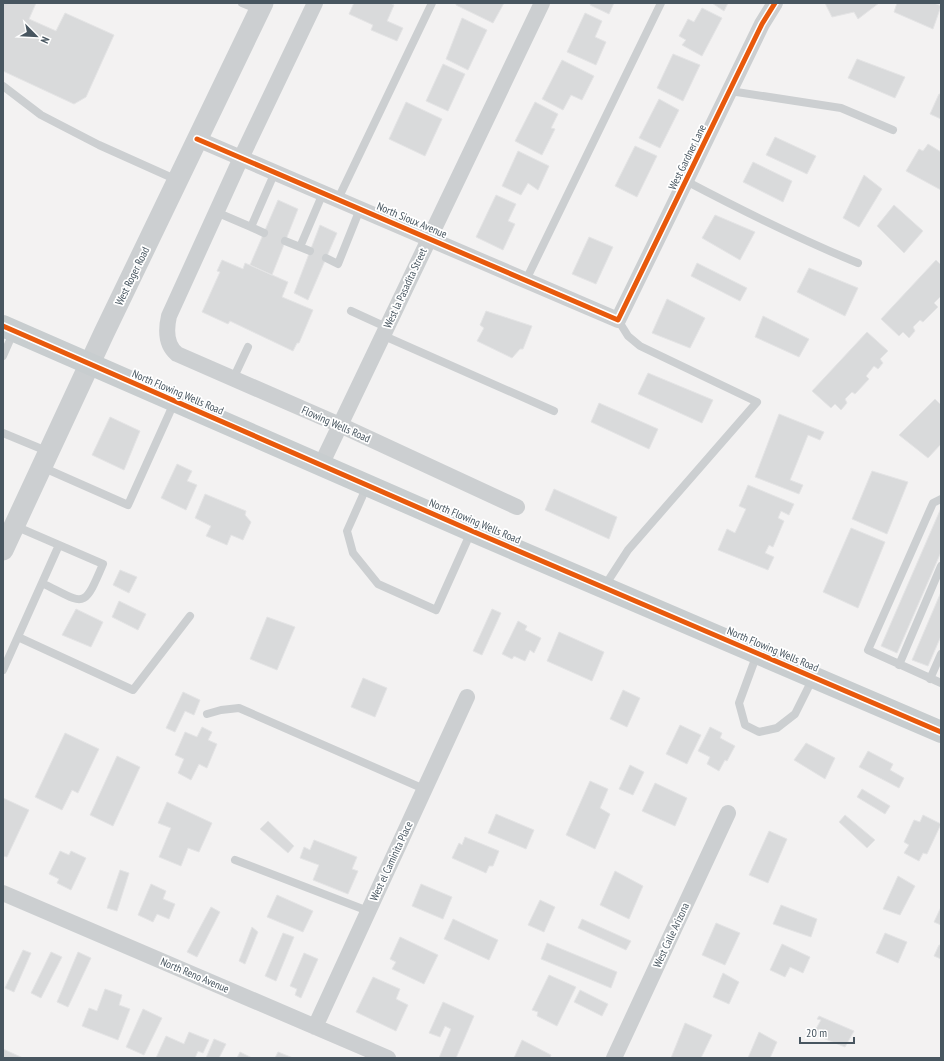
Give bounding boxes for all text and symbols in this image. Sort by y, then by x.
north arrow [16,16,56,56]
text: N [38,35,53,46]
street label: West Gardner Lane [665,122,709,192]
street label: North Sioux Avenue [375,199,450,241]
street label: West Roger Road [112,244,152,308]
street label: West la Pasadita Street [380,246,430,330]
street label: North Flowing Wells Road [130,366,226,418]
street label: Flowing Wells Road [299,403,373,446]
street label: North Flowing Wells Road [427,495,523,547]
street label: North Flowing Wells Road [725,623,821,675]
street label: West el Caminita Place [366,819,416,903]
street label: West Calle Arizona [650,900,692,970]
street label: North Reno Avenue [159,954,232,996]
scale bar [800,1019,854,1045]
text: 20 m [806,1025,827,1040]

